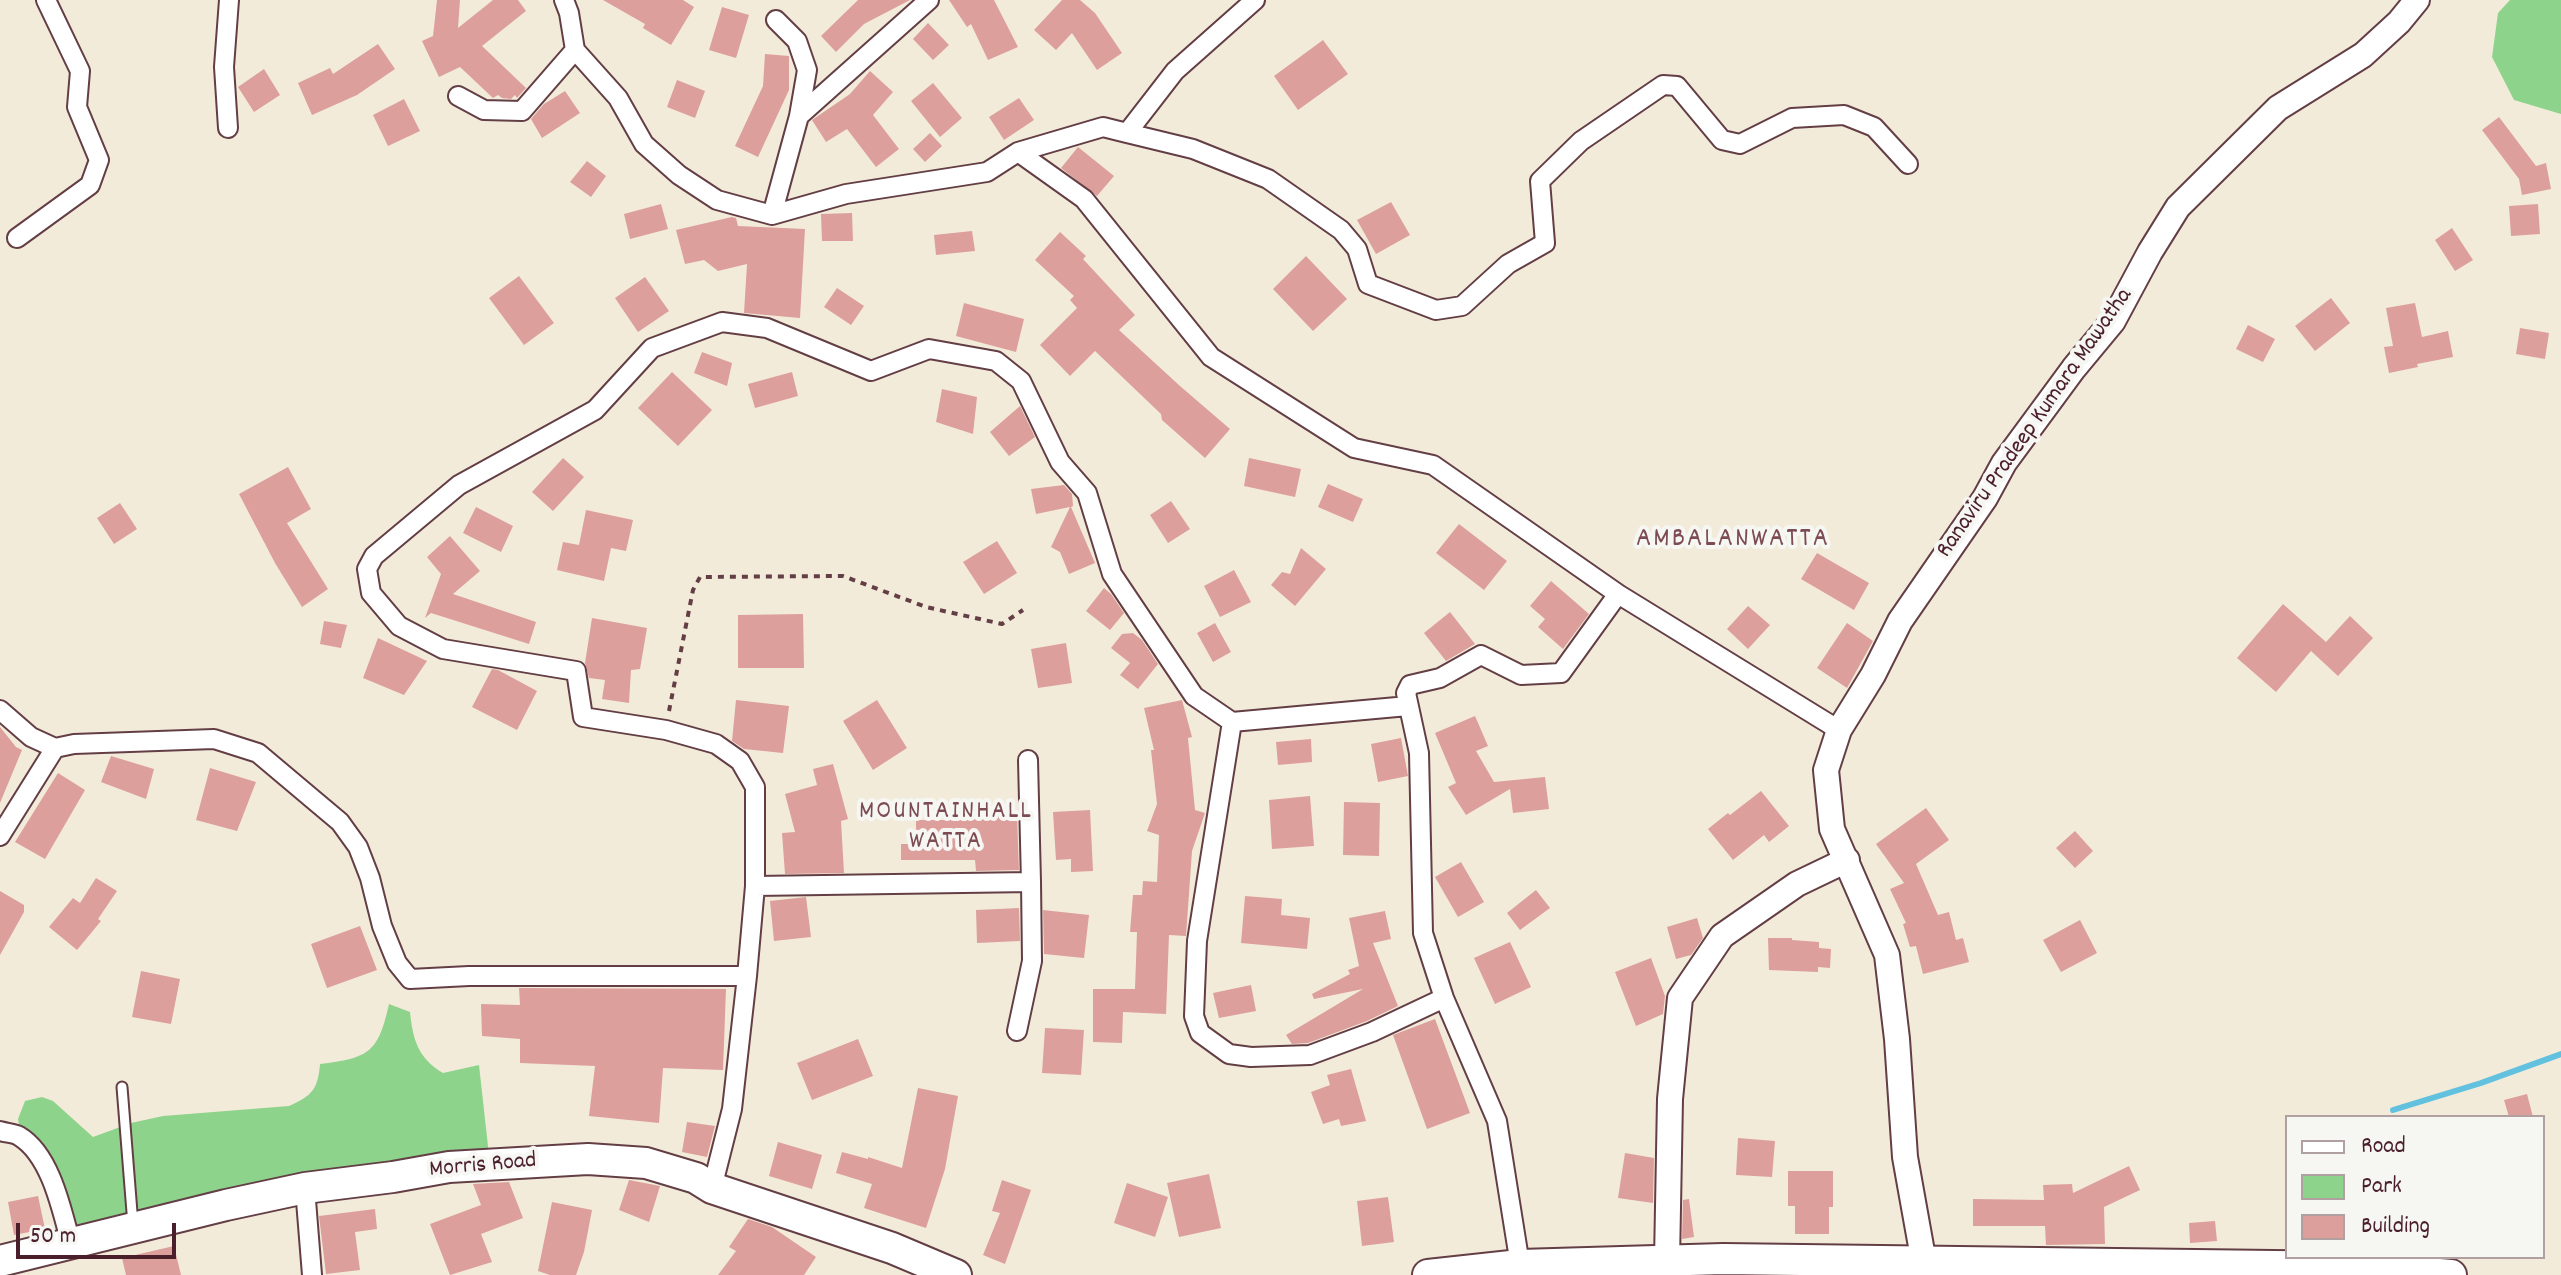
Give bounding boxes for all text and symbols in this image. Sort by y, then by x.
street label: Ranaviru Pradeep Kumara Mawatha [1932,284,2140,564]
district label: AMBALANWATTA [1636,524,1830,558]
district label: MOUNTAINHALL WATTA [859,797,1033,858]
legend [2285,1115,2545,1259]
text: Road [2361,1130,2406,1164]
street label: Morris Road [428,1148,538,1186]
text: Park [2361,1170,2402,1204]
scale bar [20,1207,180,1257]
text: Building [2361,1210,2430,1244]
text: 50 m [30,1220,76,1254]

